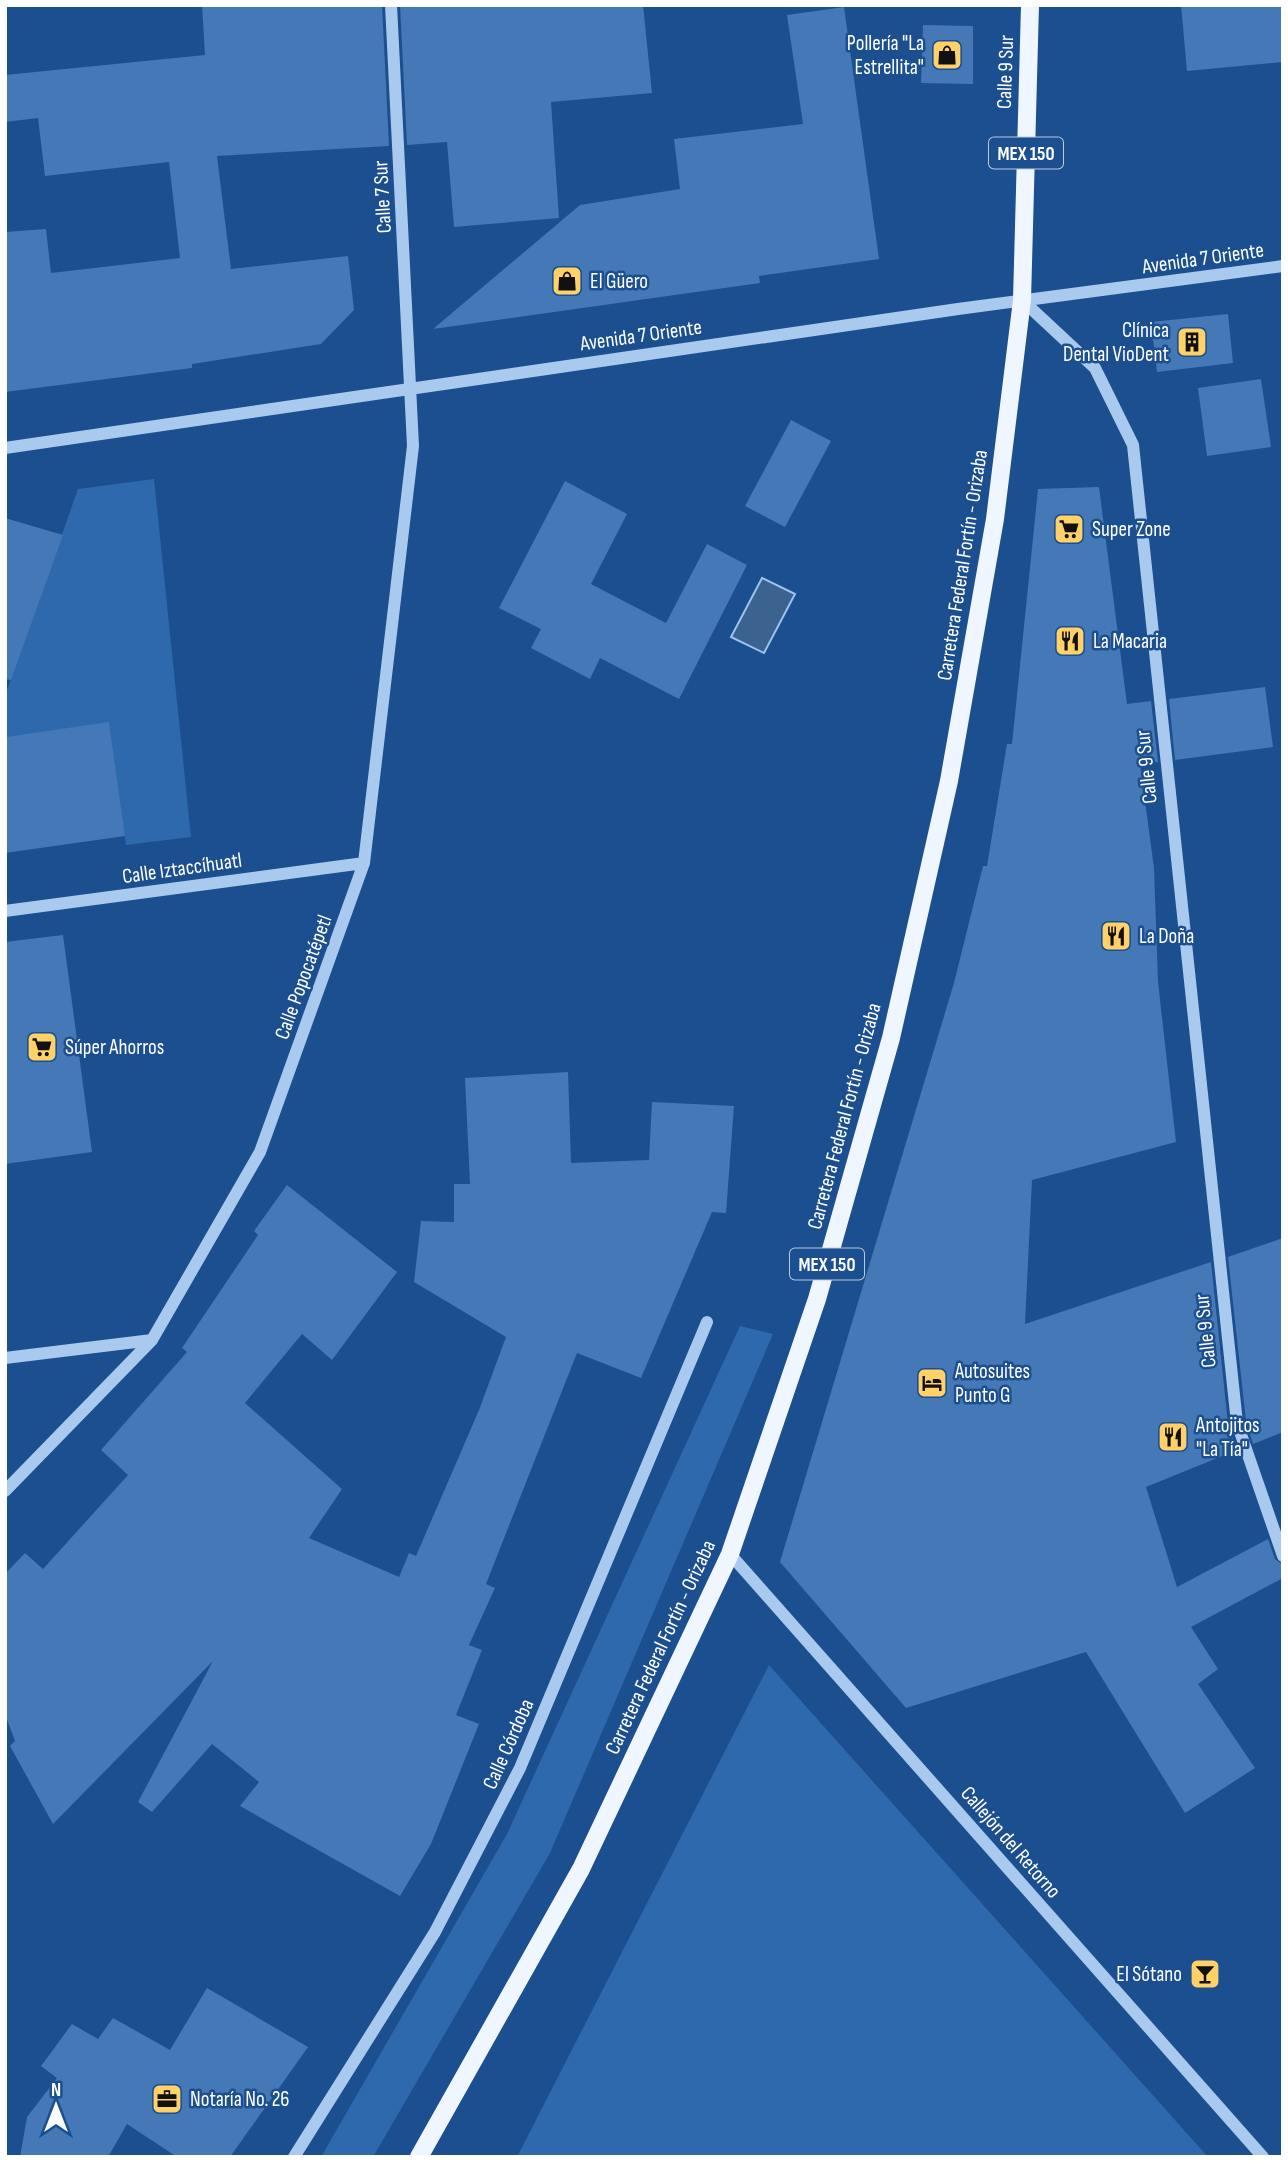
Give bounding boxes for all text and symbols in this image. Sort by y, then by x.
place label: Pollería "La Estrellita" [847,31,924,80]
street label: Calle 9 Sur [992,35,1019,109]
shop icon: Pollería "La Estrellita" [930,38,964,72]
road number: MEX 150 [989,138,1063,168]
street label: Calle 7 Sur [368,160,397,234]
street label: Avenida 7 Oriente [1140,238,1265,280]
shop icon: El Güero [550,264,584,298]
place label: El Güero [590,269,648,294]
street label: Avenida 7 Oriente [578,315,703,357]
place label: Clínica Dental VioDent [1063,318,1169,367]
building icon: Clínica Dental VioDent [1175,325,1209,359]
street label: Carretera Federal Fortín - Orizaba [932,448,993,682]
supermarket icon: Super Zone [1052,512,1086,546]
place label: Super Zone [1092,517,1171,542]
restaurant icon: La Macaria [1053,624,1087,658]
place label: La Macaria [1093,629,1167,654]
street label: Calle 9 Sur [1130,729,1163,805]
street label: Calle Iztaccíhuatl [121,848,243,889]
street label: Calle Popocatépetl [269,911,338,1043]
restaurant icon: La Doña [1099,919,1133,953]
place label: La Doña [1139,924,1194,949]
street label: Carretera Federal Fortín - Orizaba [802,1000,887,1232]
supermarket icon: Súper Ahorros [25,1030,59,1064]
place label: Súper Ahorros [65,1035,164,1060]
road number: MEX 150 [790,1248,864,1280]
street label: Calle 9 Sur [1189,1293,1222,1369]
place label: Autosuites Punto G [954,1359,1030,1408]
hotel icon: Autosuites Punto G [915,1366,949,1400]
place label: Antojitos "La Tía" [1195,1413,1260,1462]
restaurant icon: Antojitos "La Tía" [1156,1420,1190,1454]
street label: Carretera Federal Fortín - Orizaba [600,1536,721,1758]
street label: Calle Córdoba [477,1695,539,1793]
street label: Callejón del Retorno [955,1781,1066,1903]
bar icon: El Sótano [1188,1957,1222,1991]
place label: El Sótano [1116,1962,1182,1987]
north arrow [21,2071,91,2141]
text: N [51,2079,61,2102]
office icon: Notaría No. 26 [150,2082,184,2116]
place label: Notaría No. 26 [190,2087,290,2112]

